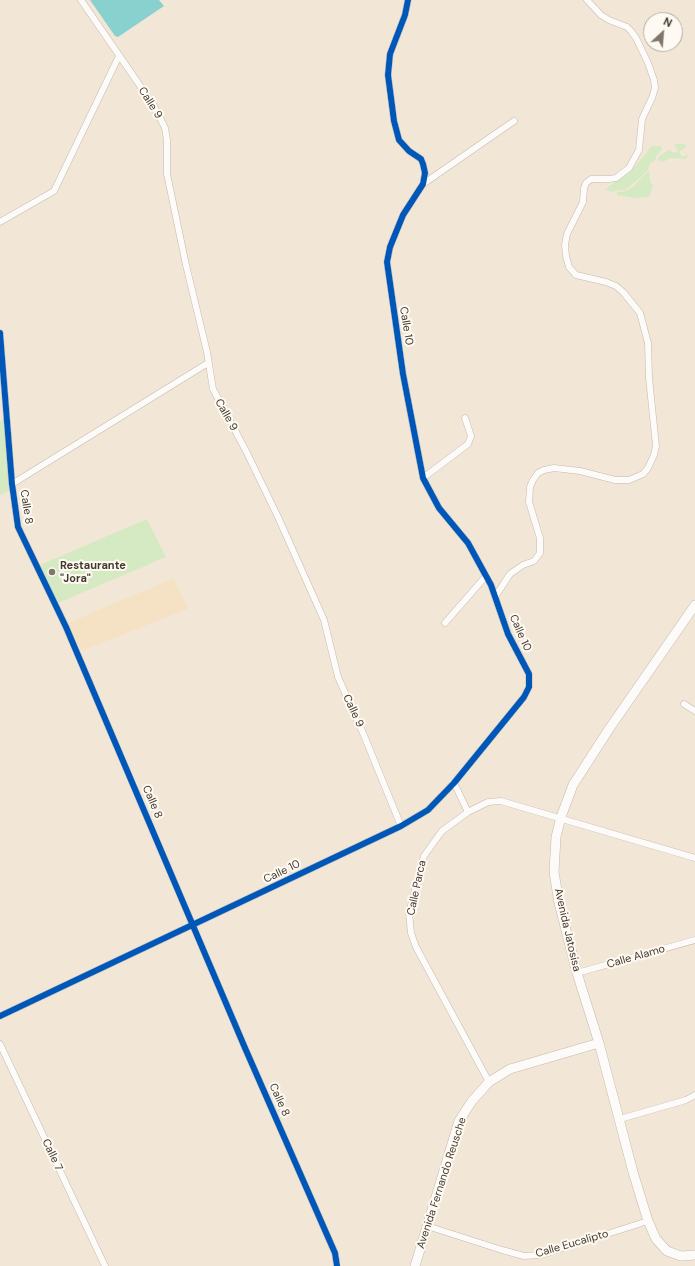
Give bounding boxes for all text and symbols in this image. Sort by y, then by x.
north arrow [643,12,683,52]
text: N [661,14,674,30]
street label: Calle 9 [135,85,165,121]
street label: Calle 10 [396,306,416,346]
street label: Calle 9 [212,397,240,433]
street label: Calle 8 [17,489,35,525]
place label: Restaurante "Jora" [60,559,126,585]
marker: Restaurante "Jora" [47,567,57,577]
street label: Calle 10 [506,613,534,653]
street label: Calle 9 [340,692,366,730]
street label: Calle 8 [139,783,165,821]
street label: Calle 10 [262,858,302,886]
street label: Calle Parca [405,859,429,917]
street label: Avenida Jatosisa [551,887,583,973]
street label: Calle Alamo [605,942,667,972]
street label: Calle 8 [266,1081,292,1119]
street label: Avenida Fernando Reusche [415,1116,469,1250]
street label: Calle 7 [39,1137,65,1173]
street label: Calle Eucalipto [534,1227,610,1261]

